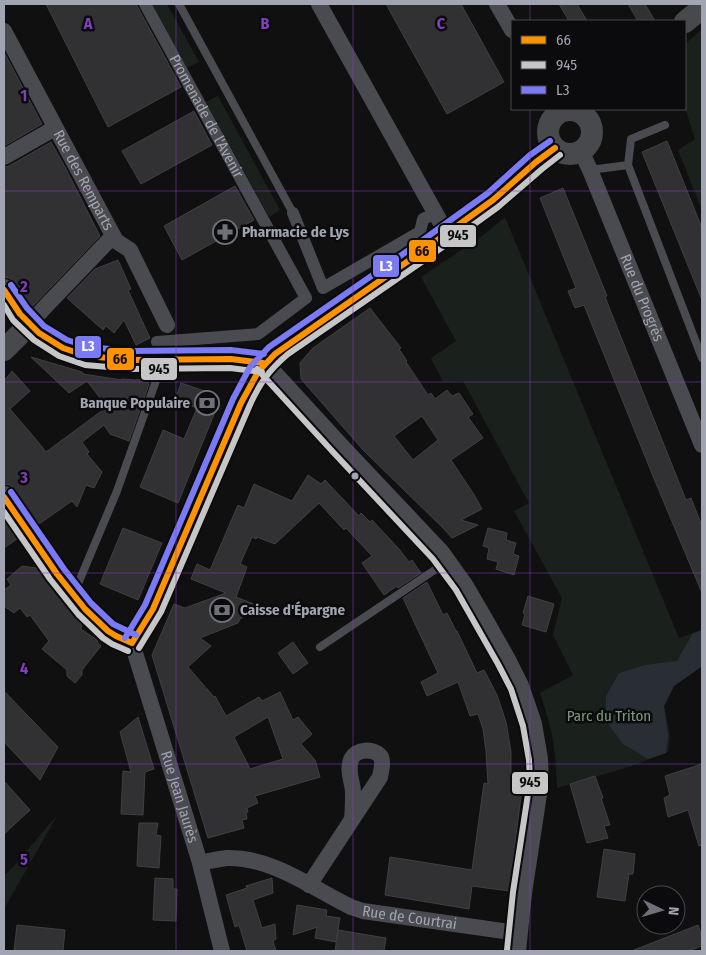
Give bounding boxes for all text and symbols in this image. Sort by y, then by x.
text: A [83,14,93,33]
text: B [261,14,270,33]
text: C [437,14,446,33]
legend [511,20,686,110]
text: 66 [556,31,571,49]
street label: Promenade de l'Avenir [166,52,248,182]
text: 945 [556,56,577,74]
text: L3 [556,81,570,99]
text: 1 [21,86,27,105]
street label: Rue des Remparts [49,127,118,233]
pharmacy icon: Pharmacie de Lys [212,219,238,245]
place label: Pharmacie de Lys [242,223,350,241]
line badge: 945 [439,224,477,248]
text: 945 [447,227,469,244]
line badge: 66 [408,239,437,263]
text: 66 [415,243,429,260]
street label: Rue du Progrès [616,252,668,344]
line badge: L3 [372,254,400,278]
text: L3 [379,258,393,275]
text: 2 [19,277,28,296]
line badge: L3 [74,335,102,359]
text: L3 [81,338,95,355]
line badge: 66 [106,347,135,371]
text: 66 [113,351,127,368]
line badge: 945 [140,357,178,381]
text: 945 [148,361,170,378]
bank icon: Banque Populaire [194,390,220,416]
place label: Banque Populaire [80,394,190,412]
text: 3 [19,468,28,487]
unlabelled marker [350,471,360,481]
bank icon: Caisse d'Épargne [209,597,235,623]
place label: Caisse d'Épargne [240,601,345,619]
text: 4 [20,659,28,678]
park label: Parc du Triton [567,707,651,725]
street label: Rue Jean Jaurès [157,749,202,845]
line badge: 945 [511,771,549,795]
text: 945 [519,774,541,791]
text: 5 [20,850,28,869]
north arrow [636,885,686,935]
street label: Rue de Courtrai [361,902,458,933]
text: N [665,906,682,916]

